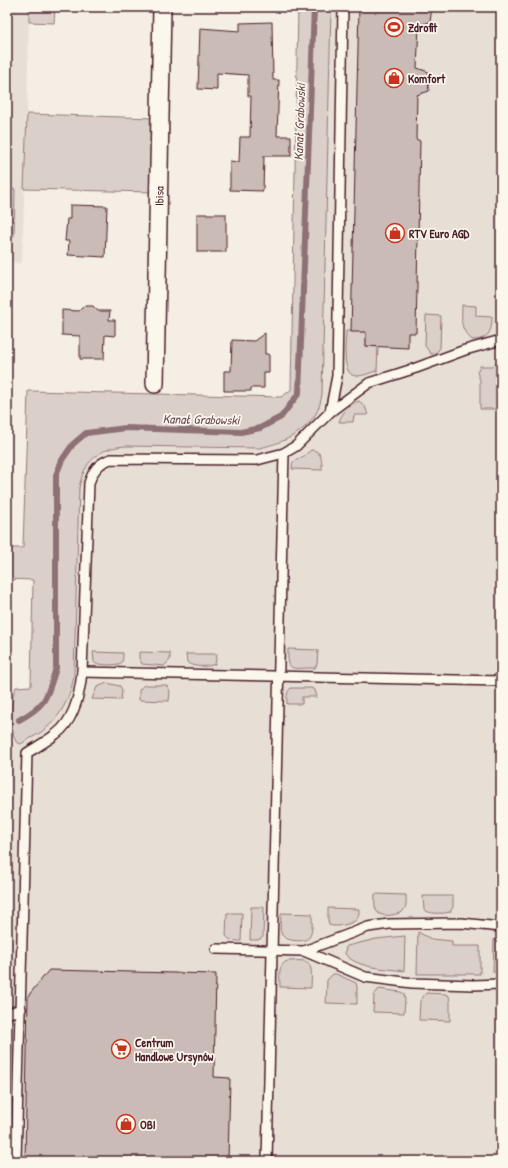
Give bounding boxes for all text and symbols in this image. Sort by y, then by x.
sports icon: Zdrofit [383,16,405,38]
place label: Zdrofit [408,19,438,36]
shop icon: Komfort [383,67,405,89]
place label: Komfort [408,70,446,87]
water label: Kanał Grabowski [289,82,309,161]
street label: Ibisa [150,186,168,206]
shop icon: RTV Euro AGD [384,222,406,244]
place label: RTV Euro AGD [409,225,470,242]
water label: Kanał Grabowski [162,409,241,429]
place label: Centrum Handlowe Ursynów [135,1034,214,1066]
supermarket icon: Centrum Handlowe Ursynów [110,1038,132,1060]
shop icon: OBI [115,1113,137,1135]
place label: OBI [140,1116,156,1133]

